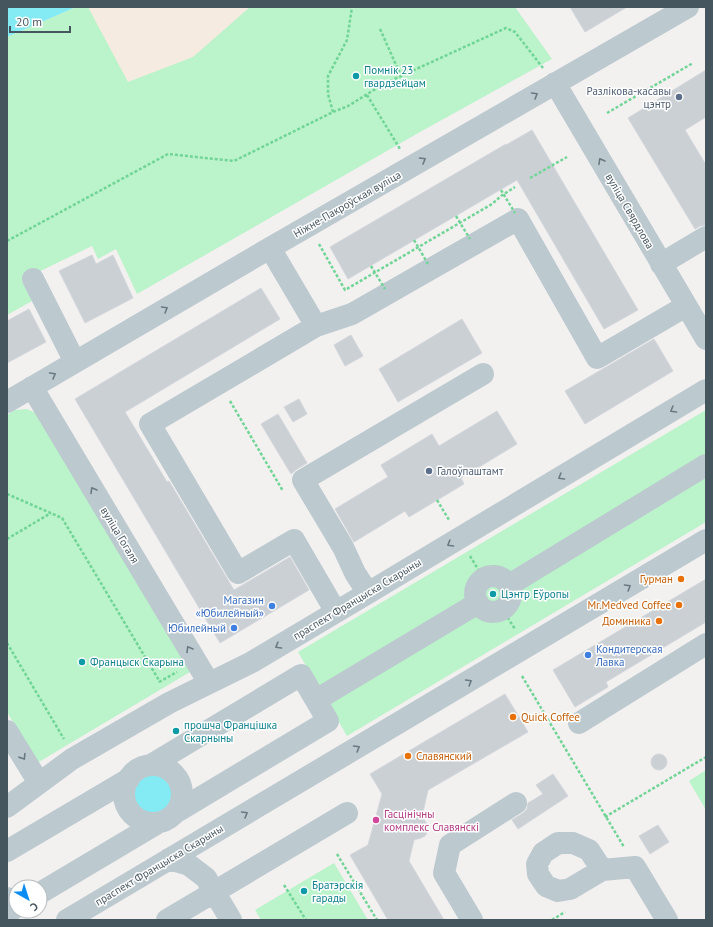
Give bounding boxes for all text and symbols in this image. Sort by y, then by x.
scale bar [10,8,70,34]
text: 20 m [16,14,42,29]
place label: Помнік 23 гвардзейцам [364,63,426,90]
marker: Помнік 23 гвардзейцам [351,71,361,81]
place label: Разлікова-касавы цэнтр [587,84,671,111]
one-way arrow [531,92,538,99]
marker: Разлікова-касавы цэнтр [674,92,684,102]
one-way arrow [419,157,426,164]
one-way arrow [598,158,605,165]
street label: Ніжне-Пакроўская вуліца [291,167,403,241]
street label: вуліца Свярдлова [603,171,657,251]
one-way arrow [161,307,168,314]
one-way arrow [49,373,56,380]
one-way arrow [670,405,677,413]
place label: Галоўпаштамт [437,464,504,478]
marker: Галоўпаштамт [424,466,434,476]
one-way arrow [558,472,565,479]
one-way arrow [91,487,98,494]
street label: вуліца Гогаля [98,504,142,566]
one-way arrow [447,539,454,546]
street label: праспект Францыска Скарыны [290,555,424,643]
place label: Гурман [640,572,673,586]
marker: Гурман [676,574,686,584]
one-way arrow [624,584,631,591]
place label: Цэнтр Еўропы [501,587,569,601]
marker: Цэнтр Еўропы [488,589,498,599]
place label: Магазин «Юбилейный» [195,593,264,620]
place label: Mr.Medved Coffee [587,598,671,612]
marker: Mr.Medved Coffee [674,600,684,610]
marker: Магазин «Юбилейный» [267,601,277,611]
place label: Доминика [602,614,651,628]
marker: Доминика [654,616,664,626]
place label: Юбилейный [168,621,226,635]
marker: Юбилейный [229,623,239,633]
one-way arrow [275,642,282,649]
place label: Кондитерская Лавка [595,642,662,669]
one-way arrow [186,646,193,653]
marker: Кондитерская Лавка [583,650,593,660]
place label: Францыск Скарына [90,655,184,669]
marker: Францыск Скарына [77,657,87,667]
one-way arrow [465,679,472,686]
place label: Quick Coffee [521,710,580,724]
marker: Quick Coffee [508,712,518,722]
place label: прошча Францішка Скарныны [184,718,277,745]
marker: прошча Францішка Скарныны [171,726,181,736]
one-way arrow [353,746,360,753]
place label: Славянский [416,749,472,763]
marker: Славянский [403,751,413,761]
one-way arrow [18,753,26,760]
place label: Гасцінічны комплекс Славянскі [384,807,479,834]
one-way arrow [241,812,248,819]
marker: Гасцінічны комплекс Славянскі [371,815,381,825]
street label: праспект Францыска Скарыны [92,821,226,909]
place label: Братэрскія гарады [312,878,363,905]
north arrow [8,879,48,919]
marker: Братэрскія гарады [299,886,309,896]
text: С [27,899,41,914]

